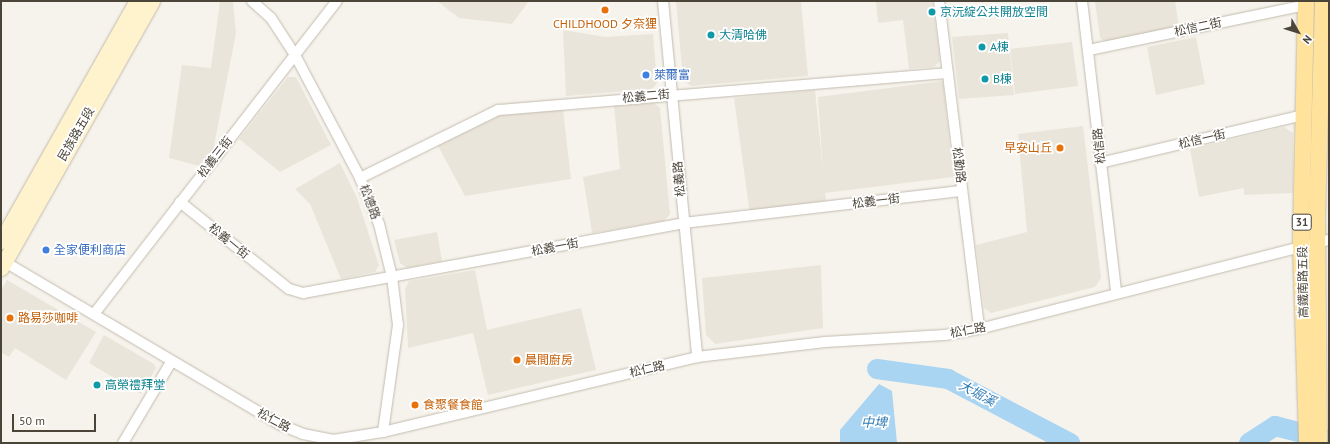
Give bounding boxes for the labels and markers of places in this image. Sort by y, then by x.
marker: CHILDHOOD 夕奈狸 [600,5,610,15]
place label: 京沅綻公共開放空間 [940,5,1048,19]
marker: 京沅綻公共開放空間 [927,7,937,17]
place label: CHILDHOOD 夕奈狸 [553,17,657,31]
place label: 大清哈佛 [719,28,767,42]
marker: 大清哈佛 [706,30,716,40]
place label: A棟 [990,40,1009,54]
marker: A棟 [977,42,987,52]
place label: 萊爾富 [654,68,690,82]
marker: 萊爾富 [641,70,651,80]
place label: B棟 [993,72,1012,86]
marker: B棟 [980,74,990,84]
place label: 早安山丘 [1004,141,1052,155]
marker: 早安山丘 [1055,143,1065,153]
place label: 全家便利商店 [54,243,126,257]
marker: 全家便利商店 [41,245,51,255]
place label: 路易莎咖啡 [18,311,78,325]
marker: 路易莎咖啡 [5,313,15,323]
place label: 晨間廚房 [525,353,573,367]
marker: 晨間廚房 [512,355,522,365]
place label: 高榮禮拜堂 [105,378,165,392]
marker: 高榮禮拜堂 [92,380,102,390]
place label: 食聚餐食館 [423,398,483,412]
marker: 食聚餐食館 [410,400,420,410]

